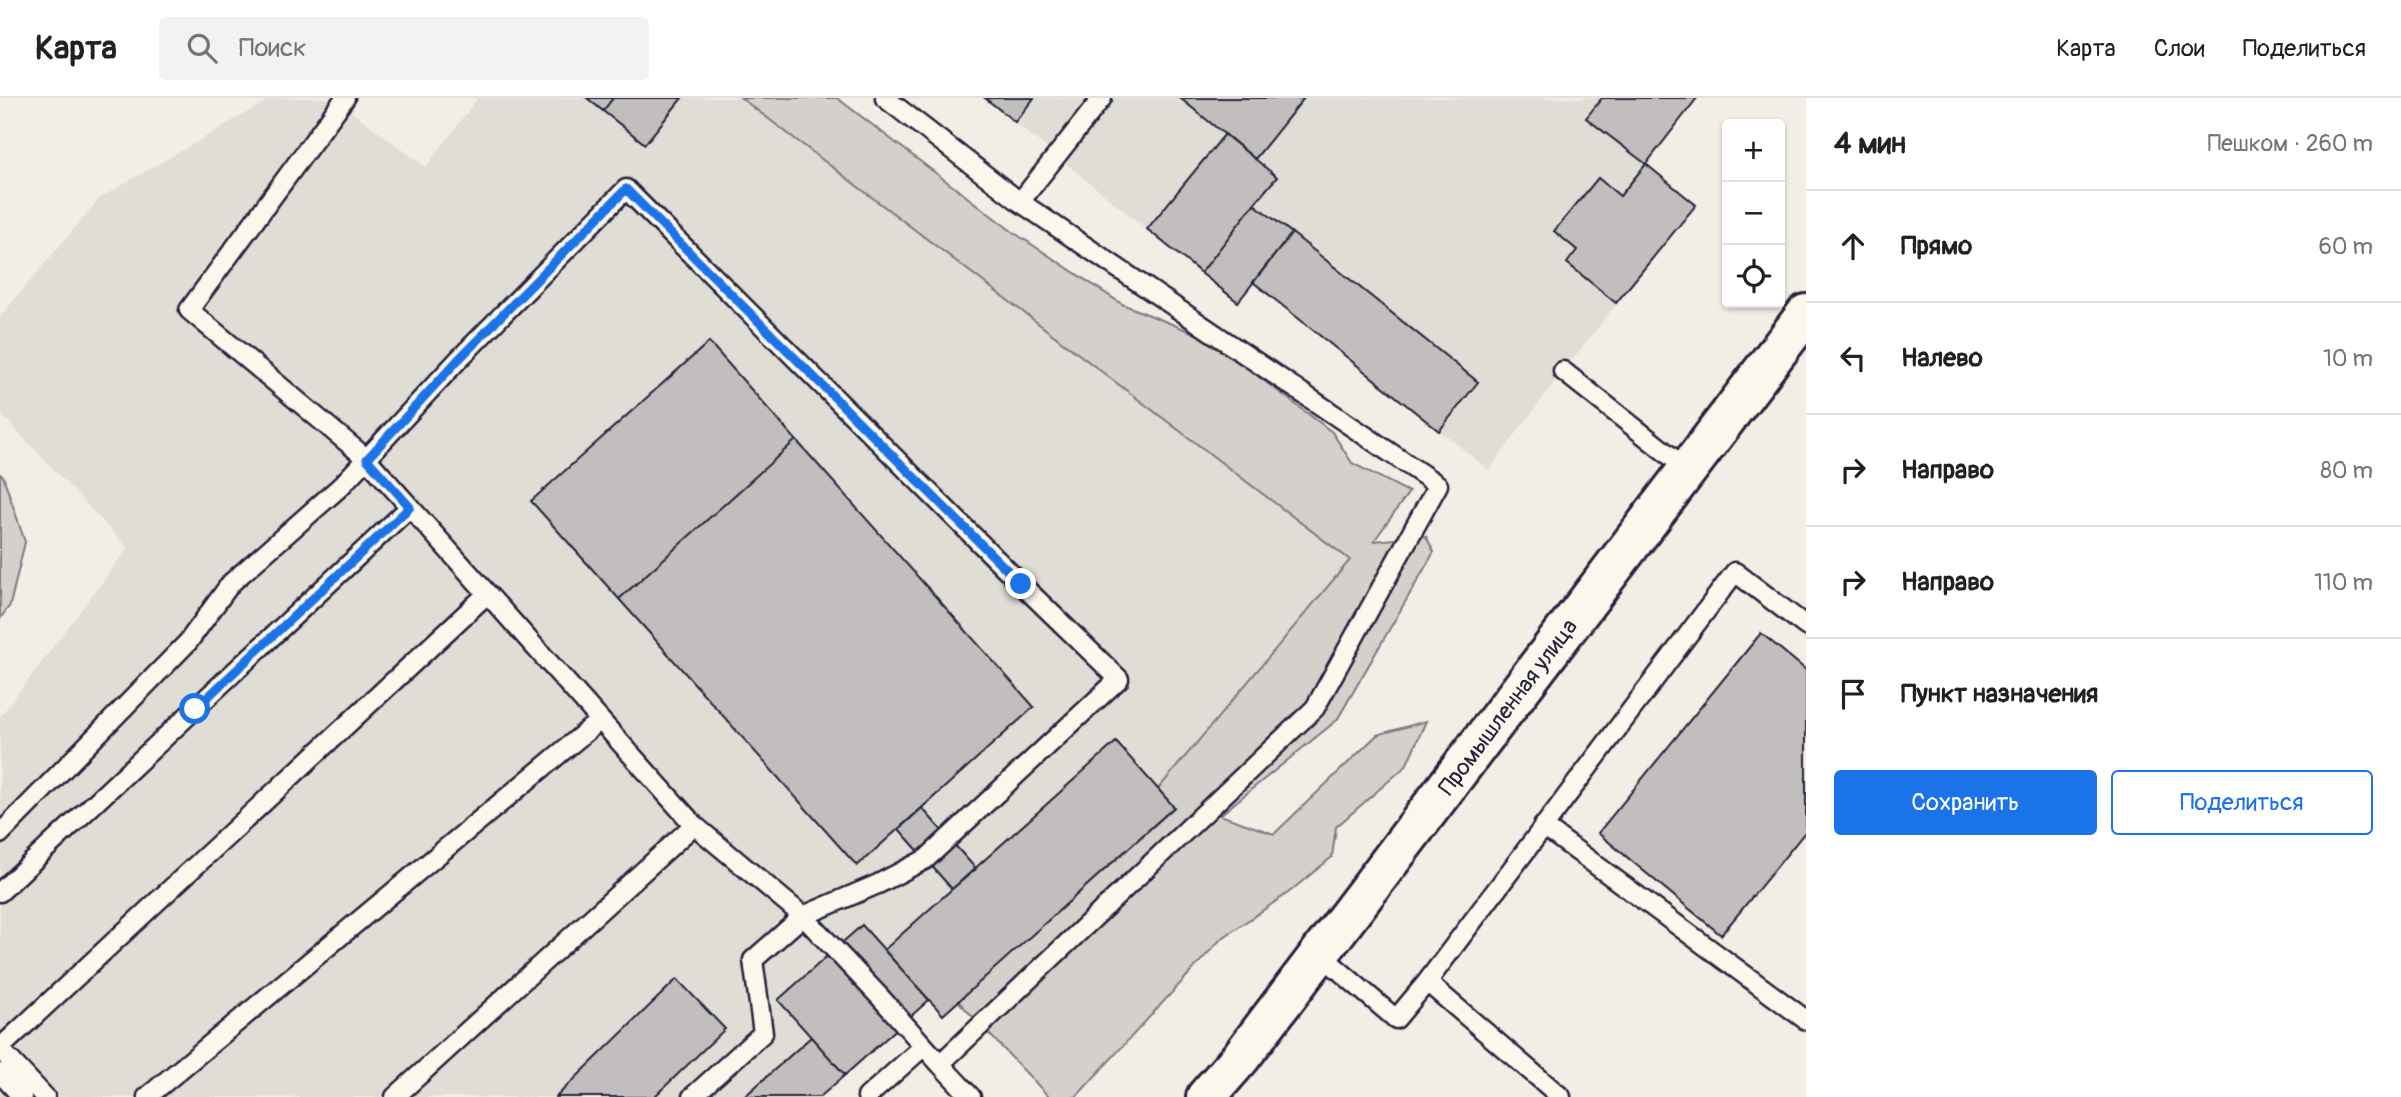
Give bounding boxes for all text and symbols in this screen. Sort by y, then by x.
search box [159,17,649,80]
text: Карта [35,28,117,69]
icon: search [183,29,221,67]
text: Поиск [239,32,307,64]
text: Карта [2056,34,2116,63]
text: Слои [2154,34,2205,63]
text: Поделиться [2243,34,2366,63]
map controls [1722,119,1785,308]
button: + [1722,119,1785,182]
text: 4 мин [1834,125,1906,162]
text: Пешком · 260 m [2207,129,2373,158]
button: − [1722,182,1785,245]
icon: ahead [1834,227,1872,265]
text: Прямо [1901,230,1972,262]
text: 60 m [2318,232,2373,261]
button: locate [1722,245,1785,308]
icon: left [1834,339,1872,377]
text: Налево [1901,342,1983,374]
text: 10 m [2323,344,2373,373]
icon: right [1834,451,1872,489]
text: Направо [1901,454,1994,486]
text: 80 m [2320,456,2373,485]
icon: right [1834,563,1872,601]
text: Направо [1901,566,1994,598]
route end [1005,568,1036,599]
text: 110 m [2314,568,2373,597]
street label: Промышленная улица [1432,613,1584,801]
icon: arrive [1834,675,1872,713]
text: Пункт назначения [1901,678,2098,710]
route start [179,693,210,724]
button: Сохранить [1834,770,2097,835]
button: Поделиться [2111,770,2373,835]

